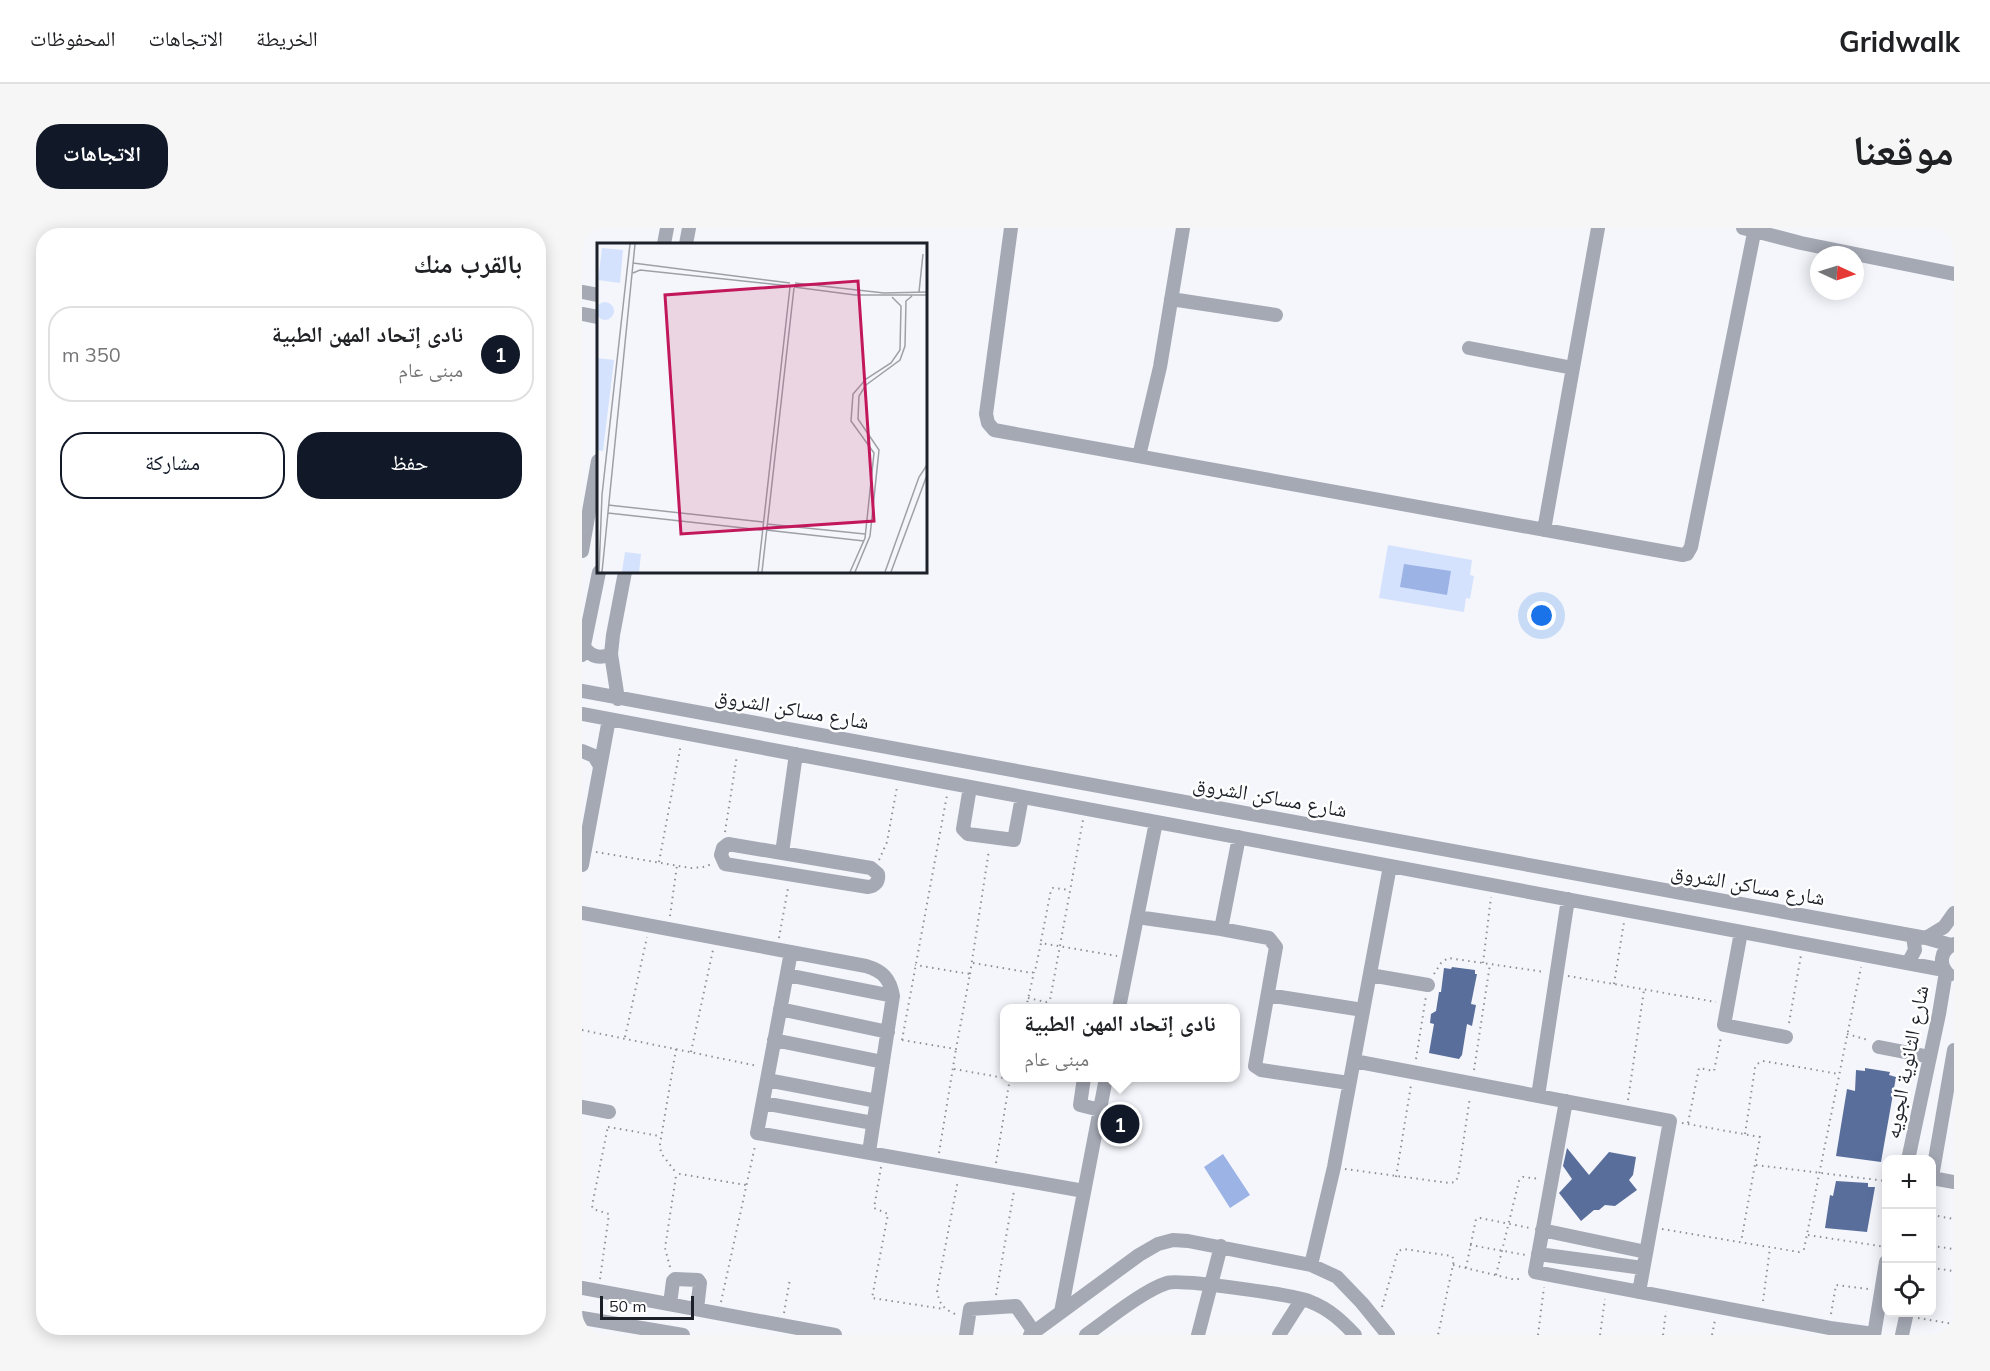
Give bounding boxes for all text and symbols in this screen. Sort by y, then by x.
text: Gridwalk [1839,24,1960,59]
text: المحفوظات [30,25,115,51]
text: الاتجاهات [148,25,223,51]
text: الخريطة [256,25,318,51]
text: موقعنا [1853,123,1954,176]
button: الاتجاهات [36,124,168,189]
inset map [597,243,927,573]
north arrow [1810,246,1864,300]
text: بالقرب منك [413,247,522,280]
text: نادى إتحاد المهن الطبية [272,320,463,348]
text: 350 m [62,342,121,367]
text: 1 [495,342,507,367]
text: مبنى عام [398,357,463,382]
button: مشاركة [60,432,285,499]
button: حفظ [297,432,522,499]
your location [1527,601,1556,630]
street label: شارع مساكن الشروق [713,682,871,735]
street label: شارع مساكن الشروق [1191,770,1349,823]
street label: شارع مساكن الشروق [1669,858,1827,911]
street label: شارع الثانوية الجويه [1878,983,1935,1141]
popup [1000,1004,1240,1082]
text: نادى إتحاد المهن الطبية [1024,1009,1216,1037]
text: مبنى عام [1024,1046,1089,1071]
pin: 1 [1100,1102,1140,1146]
map controls [1882,1155,1936,1317]
button: + [1882,1155,1936,1209]
button: − [1882,1209,1936,1263]
button: locate [1882,1263,1936,1317]
scale bar [600,1293,694,1320]
text: 50 m [609,1296,646,1316]

